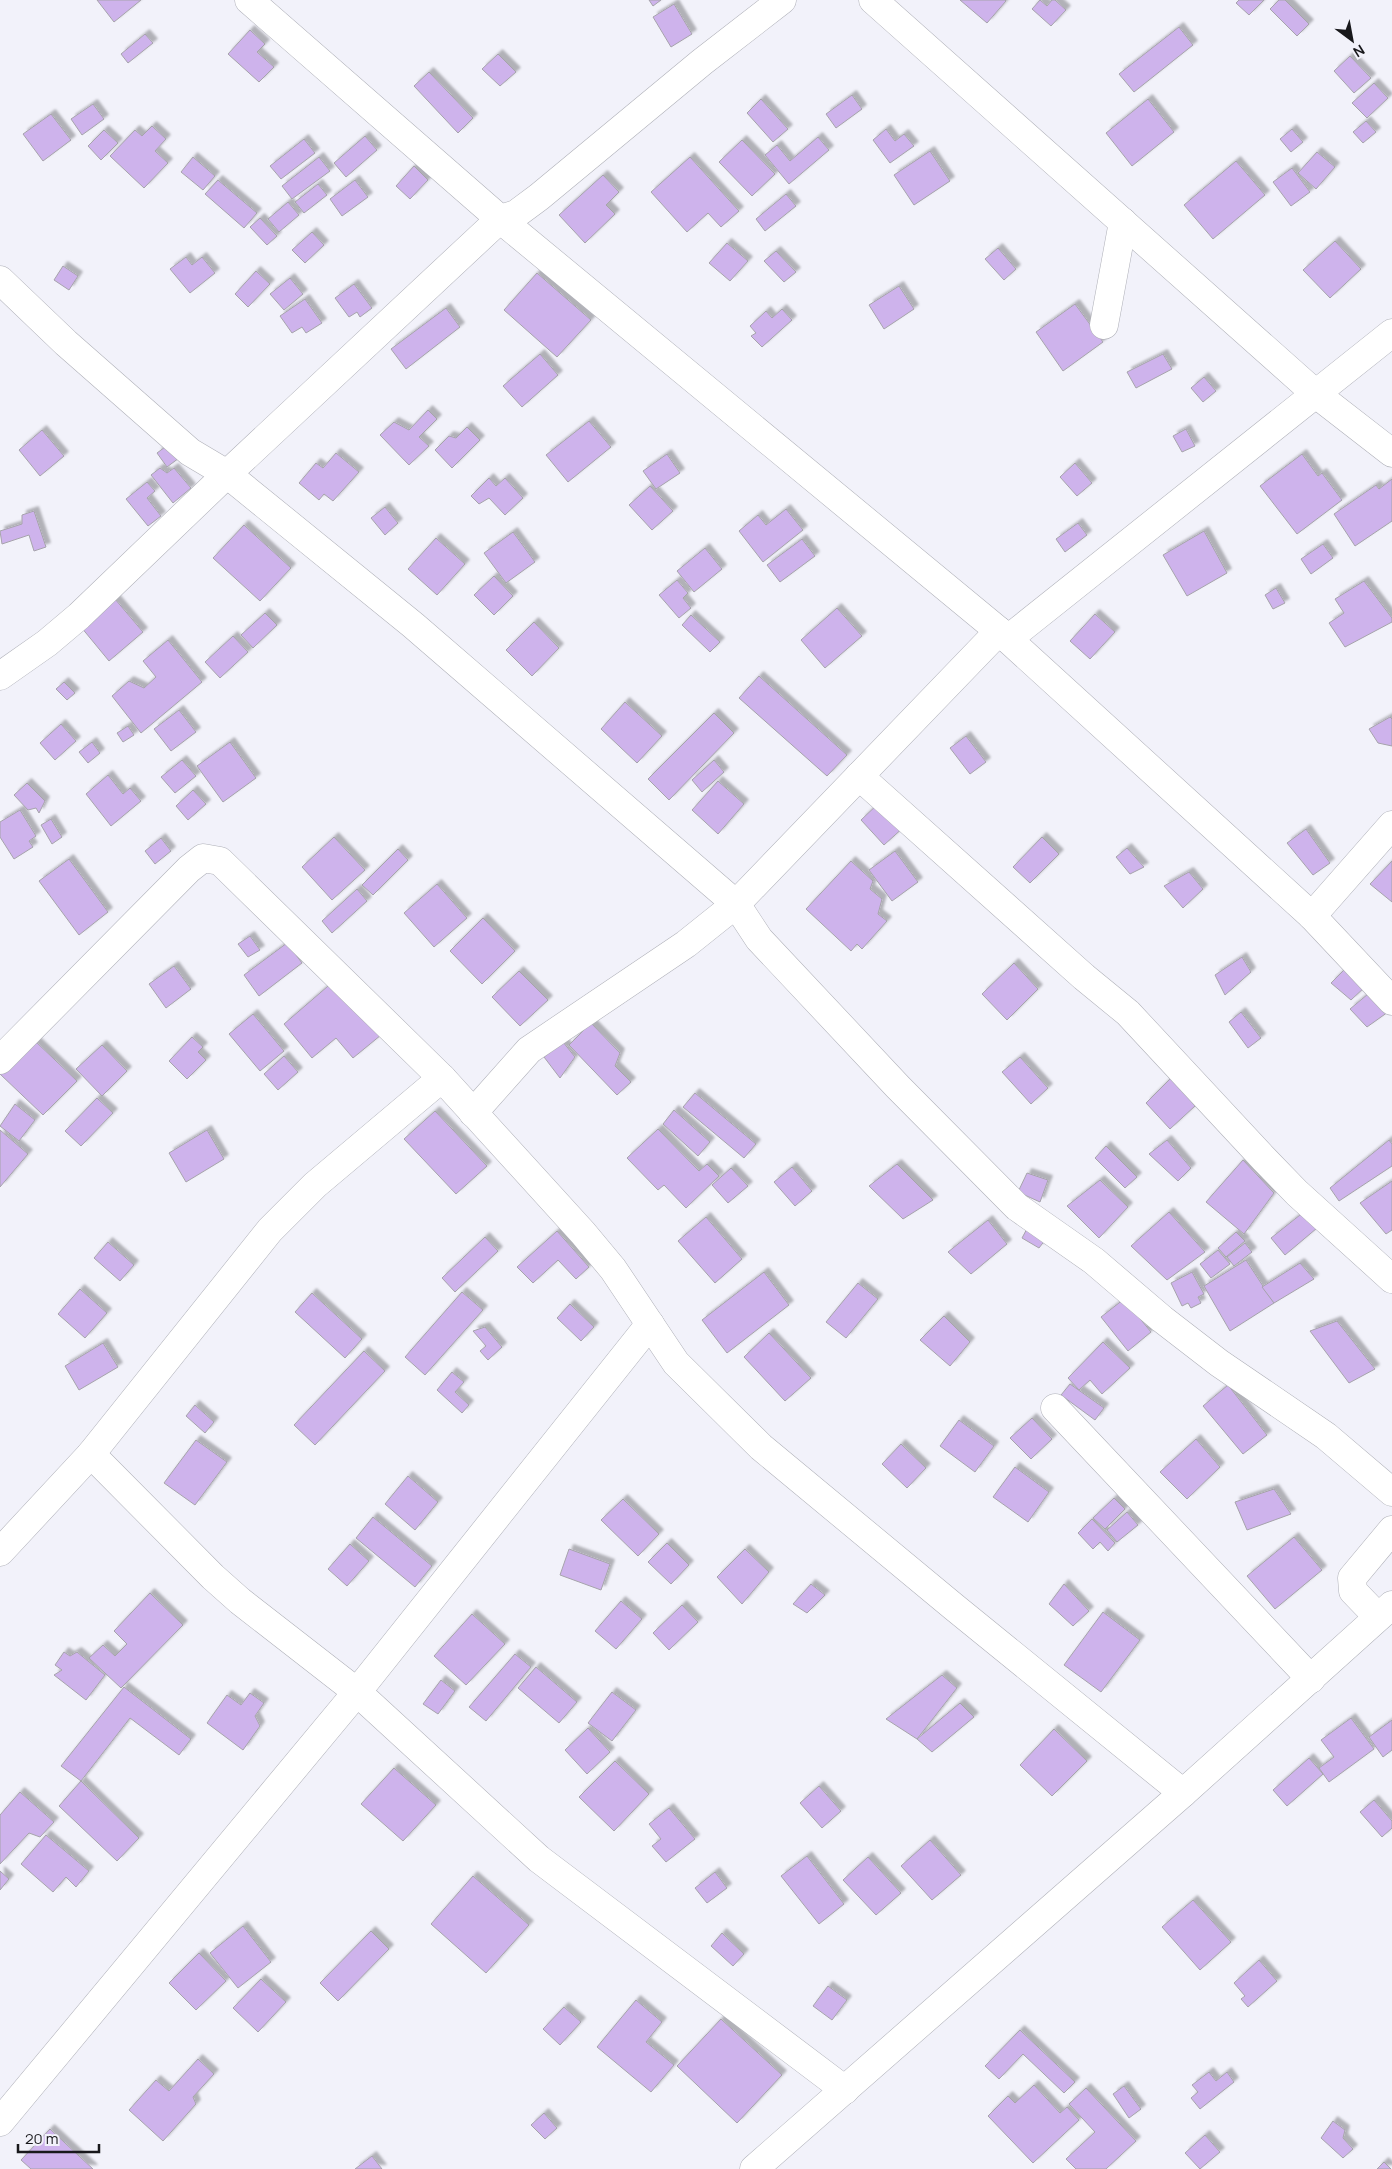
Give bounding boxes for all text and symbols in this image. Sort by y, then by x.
north arrow [1327,15,1377,65]
text: N [1350,41,1368,62]
scale bar [18,2122,99,2154]
text: 20 m [25,2128,58,2149]

